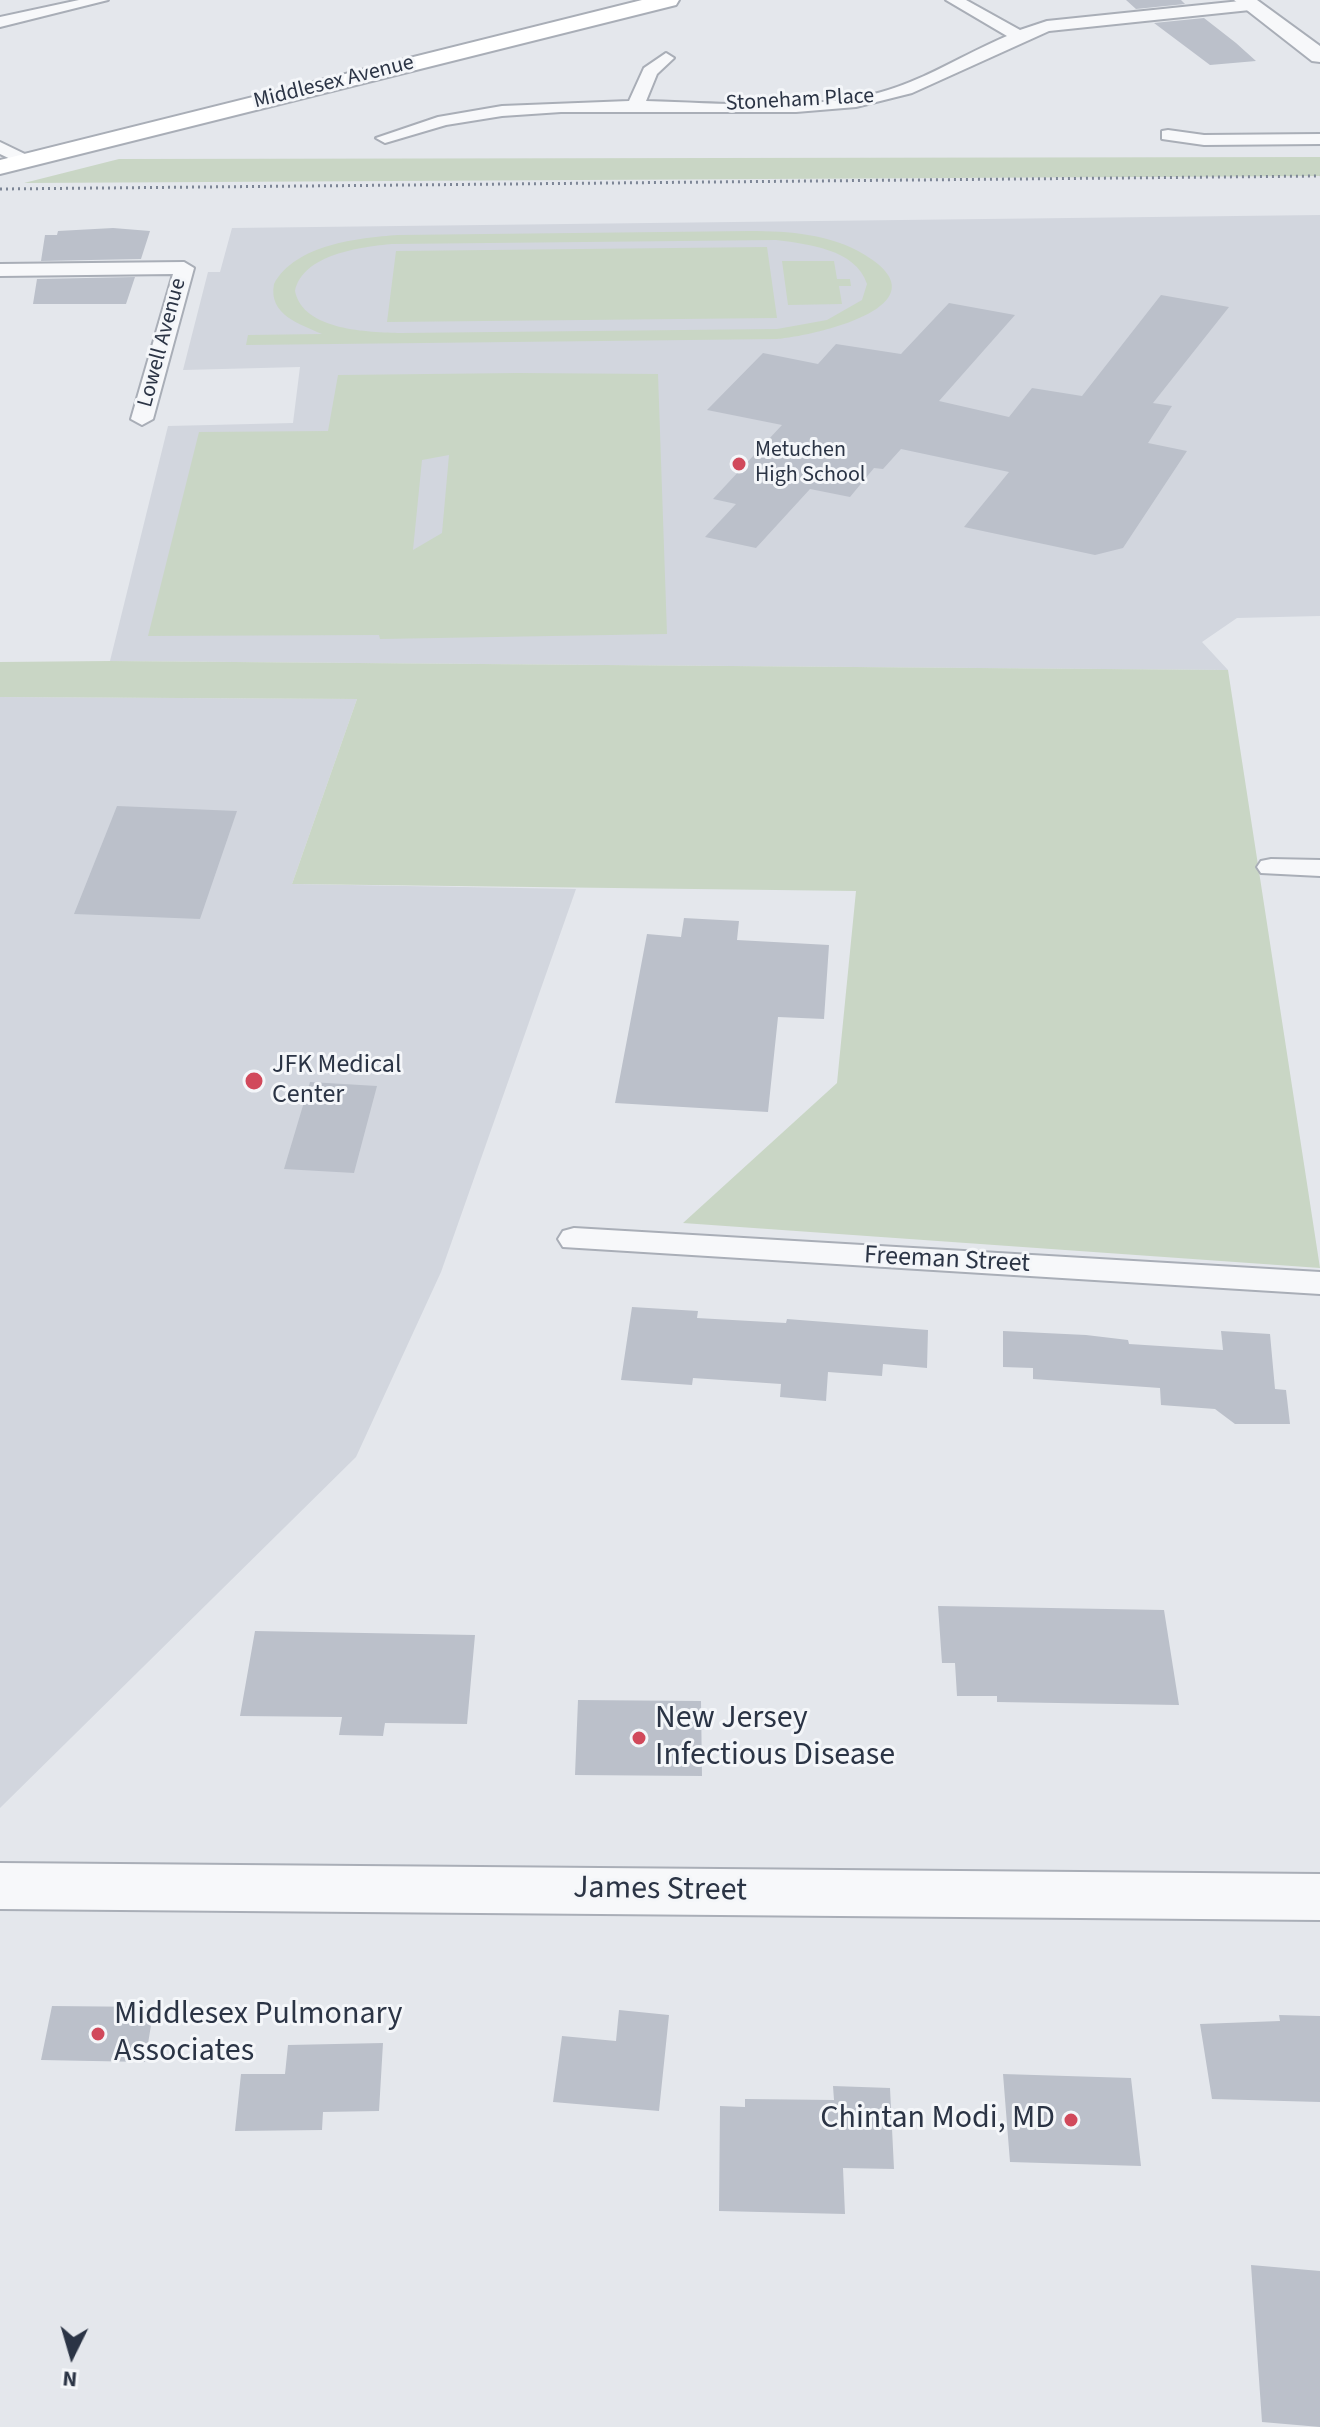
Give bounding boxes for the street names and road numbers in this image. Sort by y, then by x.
street label: Middlesex Avenue [251,50,417,116]
street label: Stoneham Place [725,84,875,118]
street label: Lowell Avenue [133,276,193,410]
street label: Freeman Street [863,1241,1031,1281]
street label: James Street [573,1870,747,1912]

